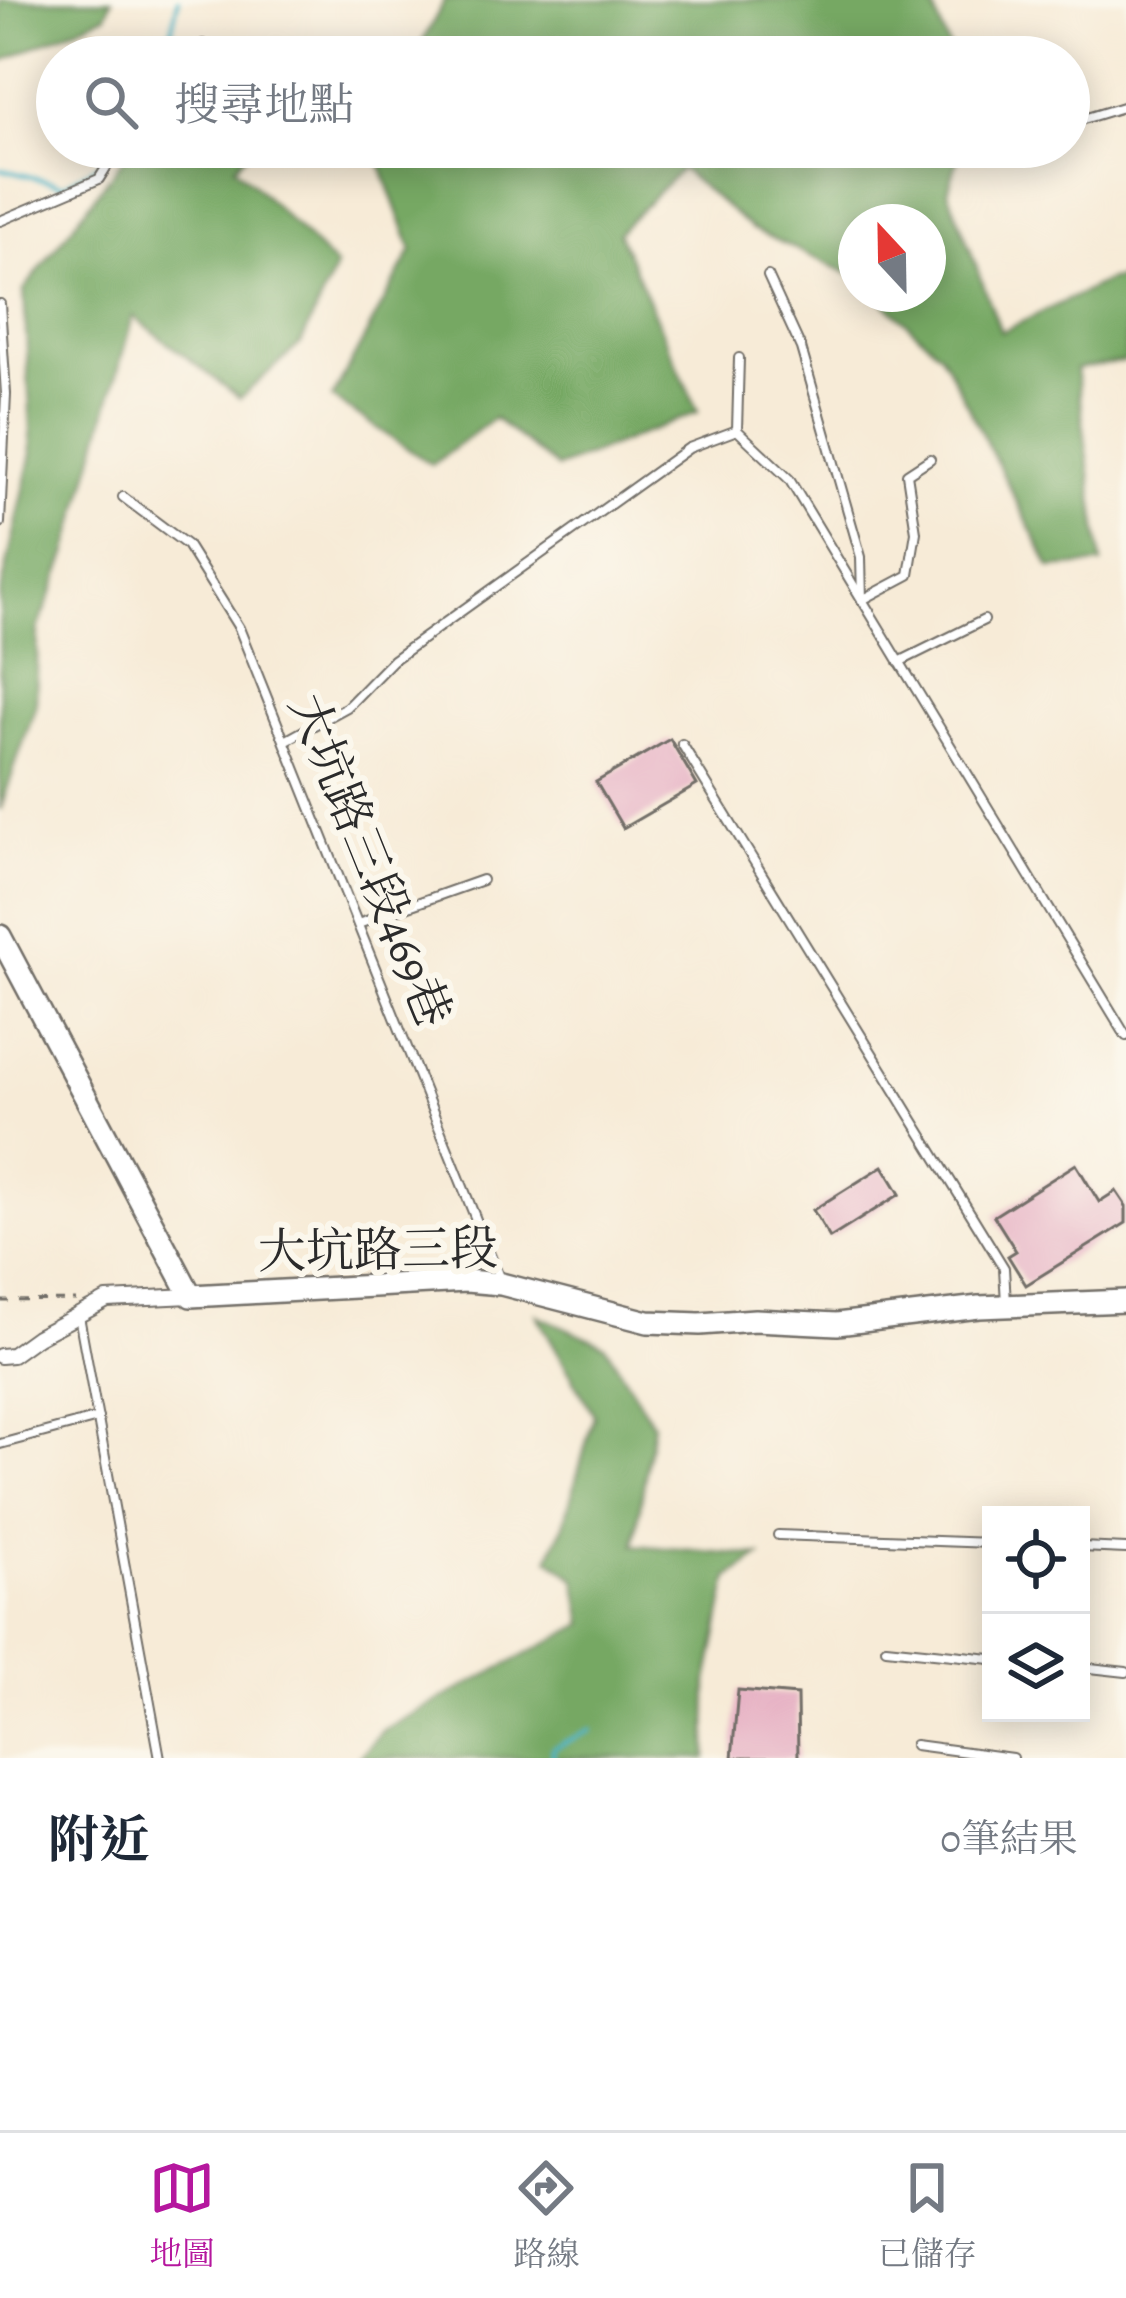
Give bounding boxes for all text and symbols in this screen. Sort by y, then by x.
search box [36,36,1090,168]
icon: search [78,69,144,135]
text: 搜尋地點 [174,74,354,136]
north arrow [838,204,946,312]
street label: 大坑路三段469巷 [273,684,467,1037]
street label: 大坑路三段 [257,1215,499,1285]
map controls [982,1506,1090,1722]
button: locate [982,1506,1090,1614]
button: layers [982,1614,1090,1722]
text: 附近 [48,1805,150,1875]
text: 0筆結果 [940,1812,1078,1865]
tab: 地圖 [149,2155,215,2276]
tab: 路線 [513,2155,579,2276]
tab: 已儲存 [878,2155,977,2276]

